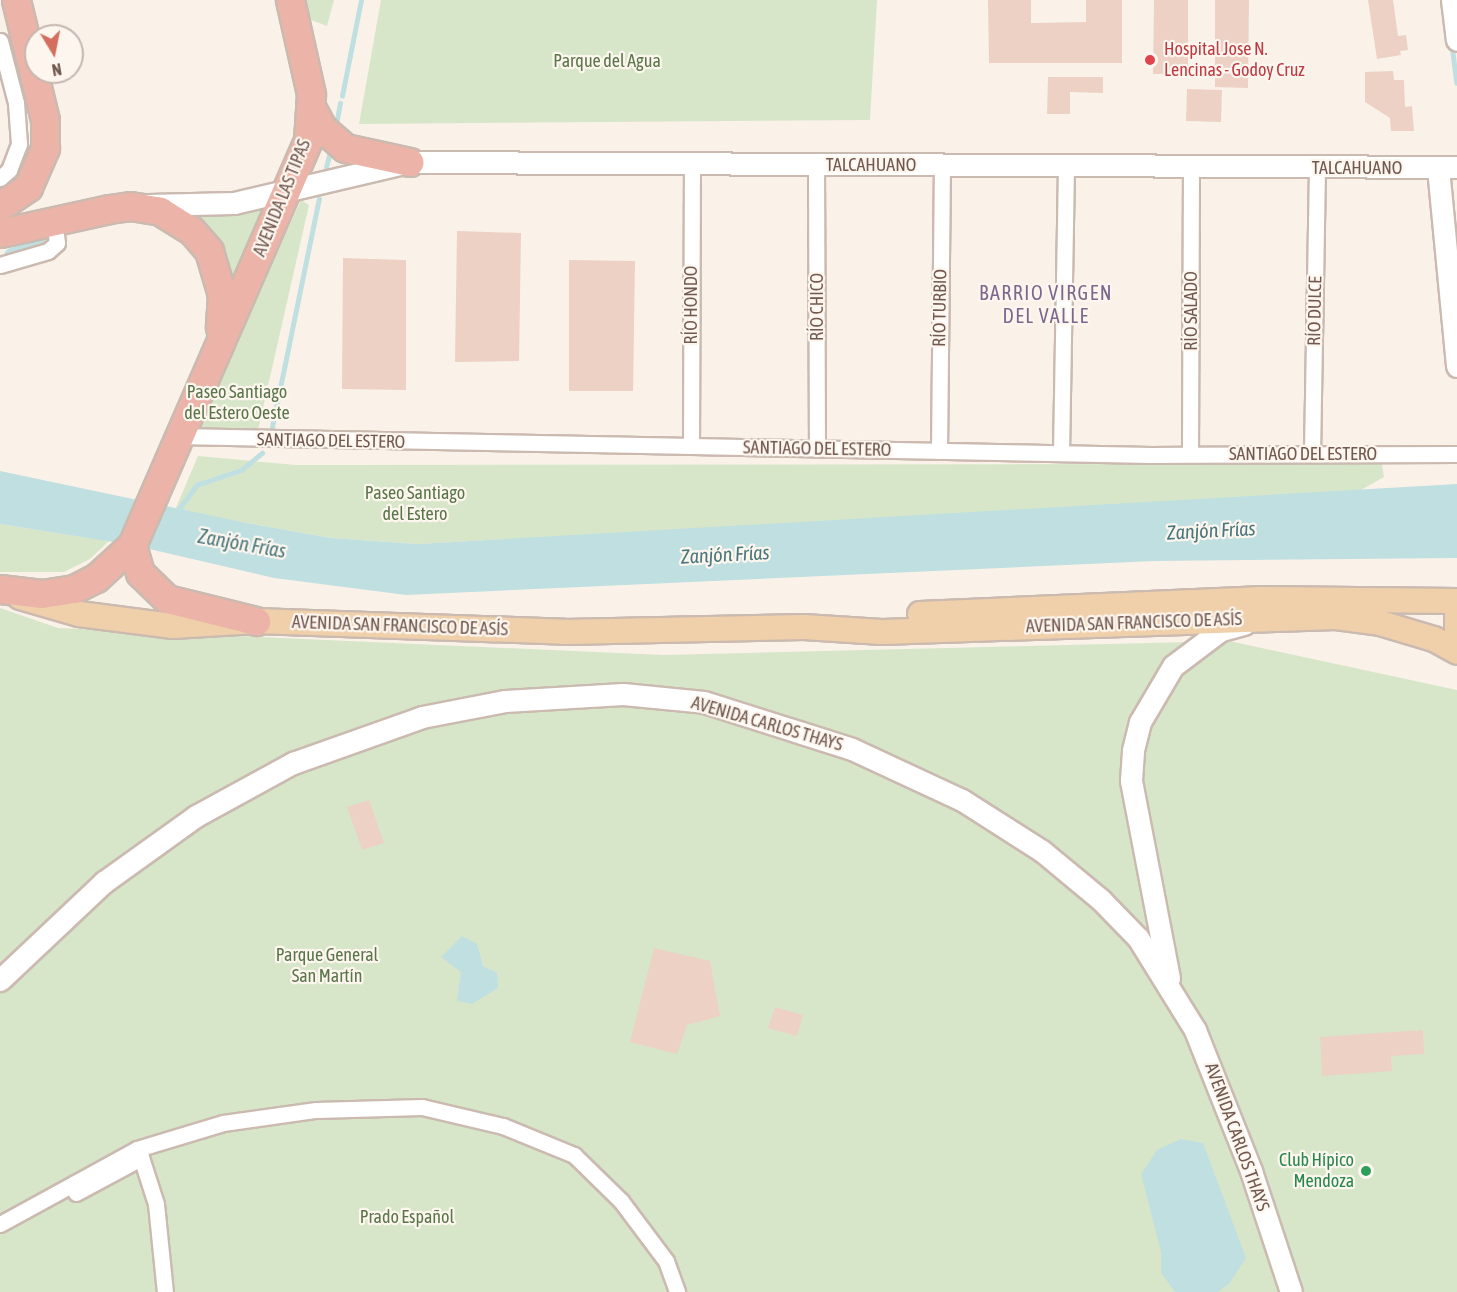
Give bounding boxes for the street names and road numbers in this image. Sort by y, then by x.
street label: AVENIDA LAS TIPAS [249,136,315,260]
street label: TALCAHUANO [826,154,916,176]
street label: TALCAHUANO [1312,157,1402,179]
street label: RÍO HONDO [680,266,702,344]
street label: RÍO TURBIO [929,269,951,347]
street label: RÍO SALADO [1180,271,1202,351]
street label: RÍO CHICO [806,273,828,341]
street label: RÍO DULCE [1304,276,1326,346]
street label: SANTIAGO DEL ESTERO [257,429,405,453]
street label: SANTIAGO DEL ESTERO [743,437,891,461]
street label: SANTIAGO DEL ESTERO [1229,443,1377,465]
street label: AVENIDA SAN FRANCISCO DE ASÍS [1025,608,1243,638]
street label: AVENIDA SAN FRANCISCO DE ASÍS [291,611,509,641]
street label: AVENIDA CARLOS THAYS [689,692,845,756]
street label: AVENIDA CARLOS THAYS [1200,1060,1274,1214]

